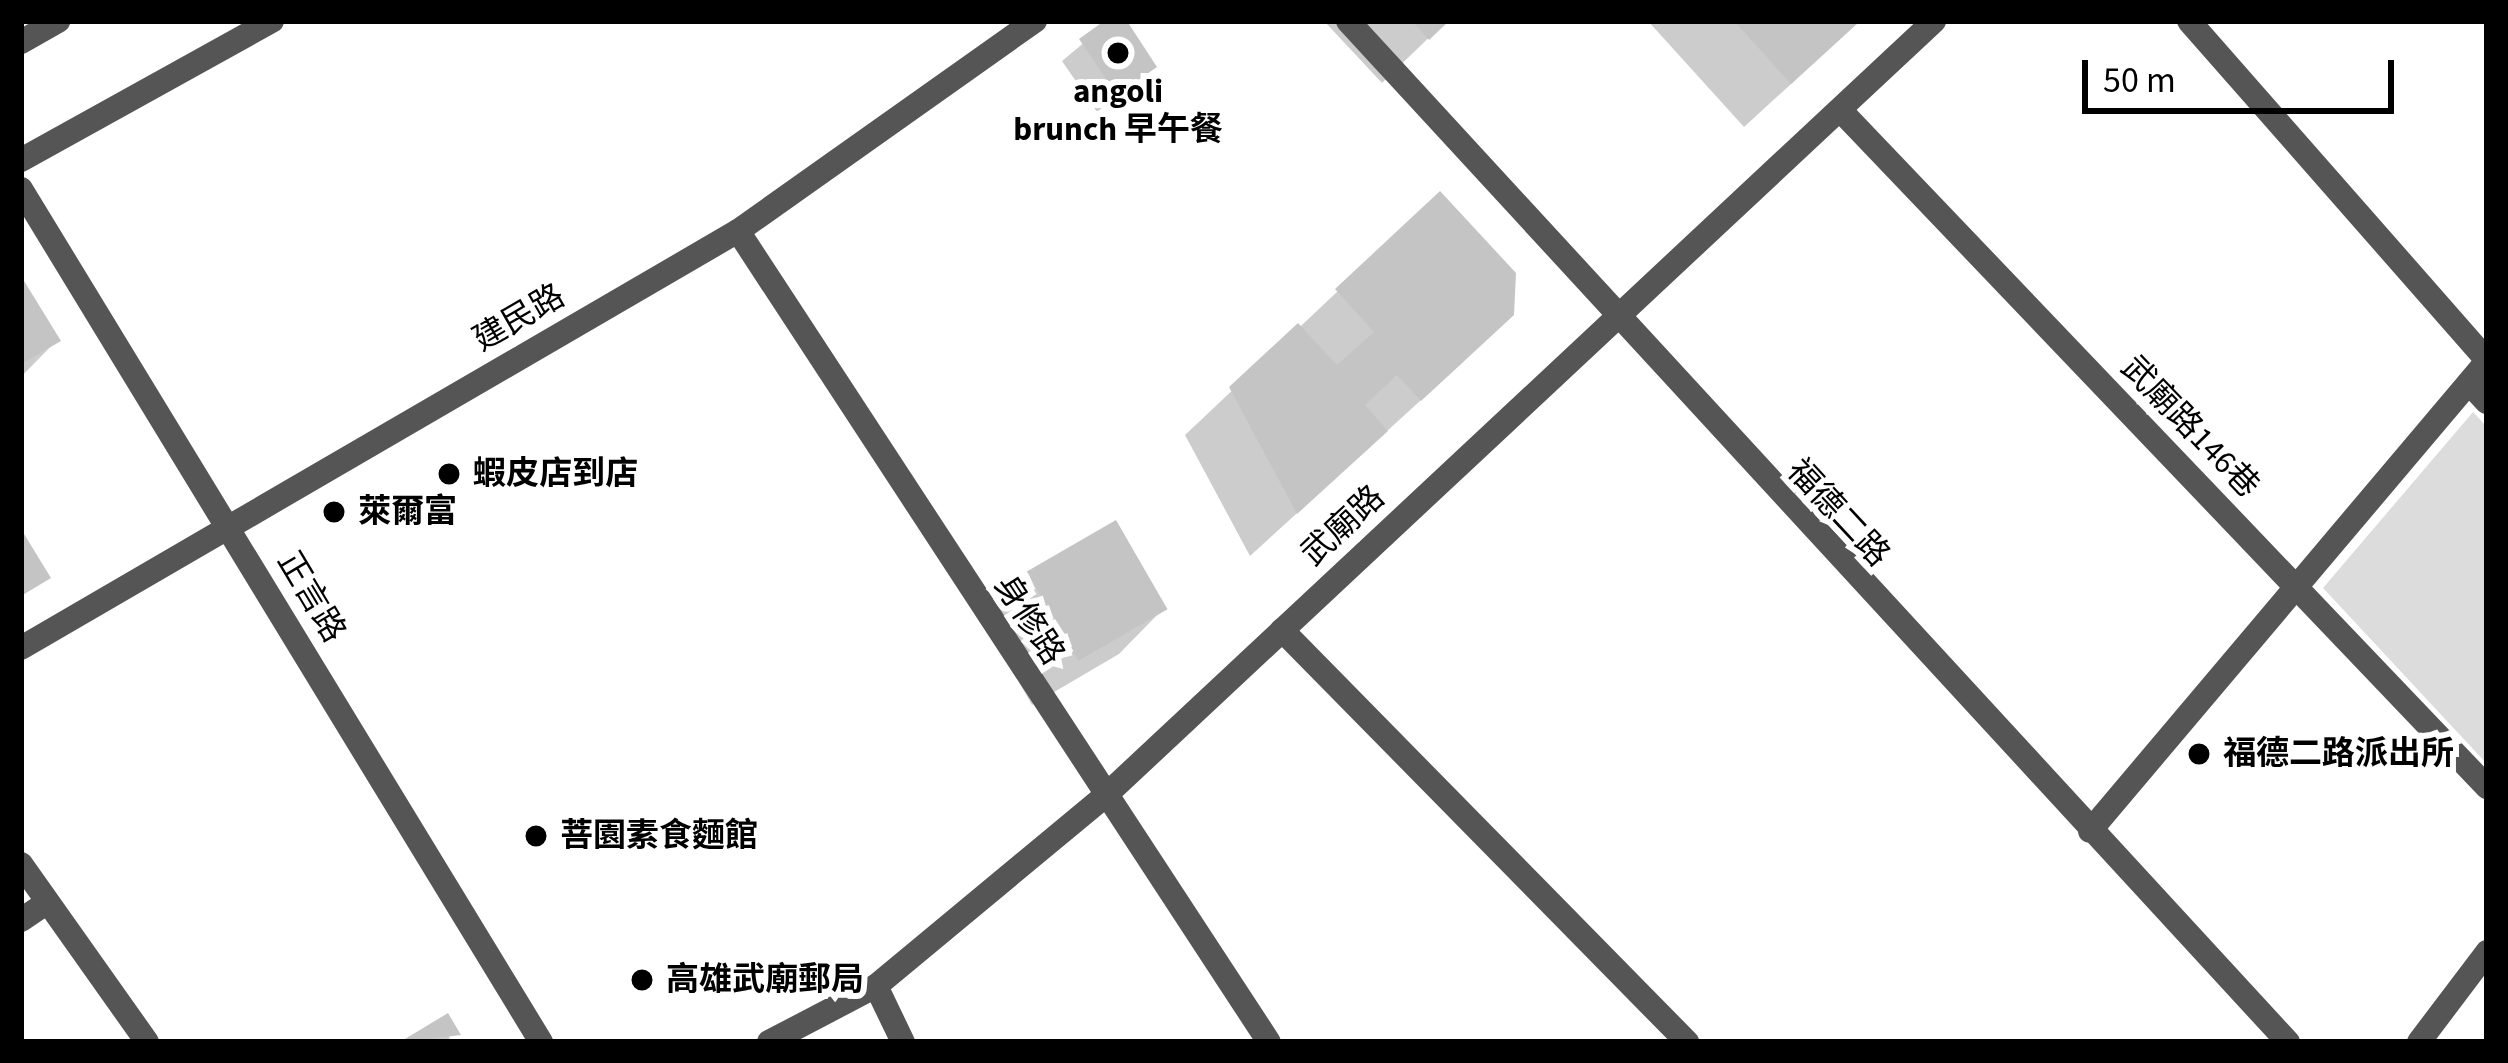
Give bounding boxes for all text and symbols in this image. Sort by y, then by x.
scale bar [2088,36,2400,110]
marker: angoli brunch 早午餐 [1105,40,1131,66]
text: 50 m [2103,55,2176,106]
place label: angoli brunch 早午餐 [1013,72,1223,150]
street label: 建民路 [466,276,572,360]
street label: 武廟路146巷 [2113,348,2267,506]
street label: 福德二路 [1779,451,1897,575]
place label: 蝦皮店到店 [473,454,638,494]
marker: 蝦皮店到店 [436,461,462,487]
street label: 武廟路 [1293,478,1393,574]
place label: 萊爾富 [358,492,457,532]
marker: 萊爾富 [321,499,347,525]
street label: 正言路 [269,544,353,650]
street label: 身修路 [985,568,1073,672]
place label: 福德二路派出所 [2223,734,2454,774]
marker: 福德二路派出所 [2186,741,2212,767]
place label: 菩園素食麵館 [560,816,758,856]
marker: 菩園素食麵館 [523,823,549,849]
place label: 高雄武廟郵局 [666,960,864,1000]
marker: 高雄武廟郵局 [629,967,655,993]

